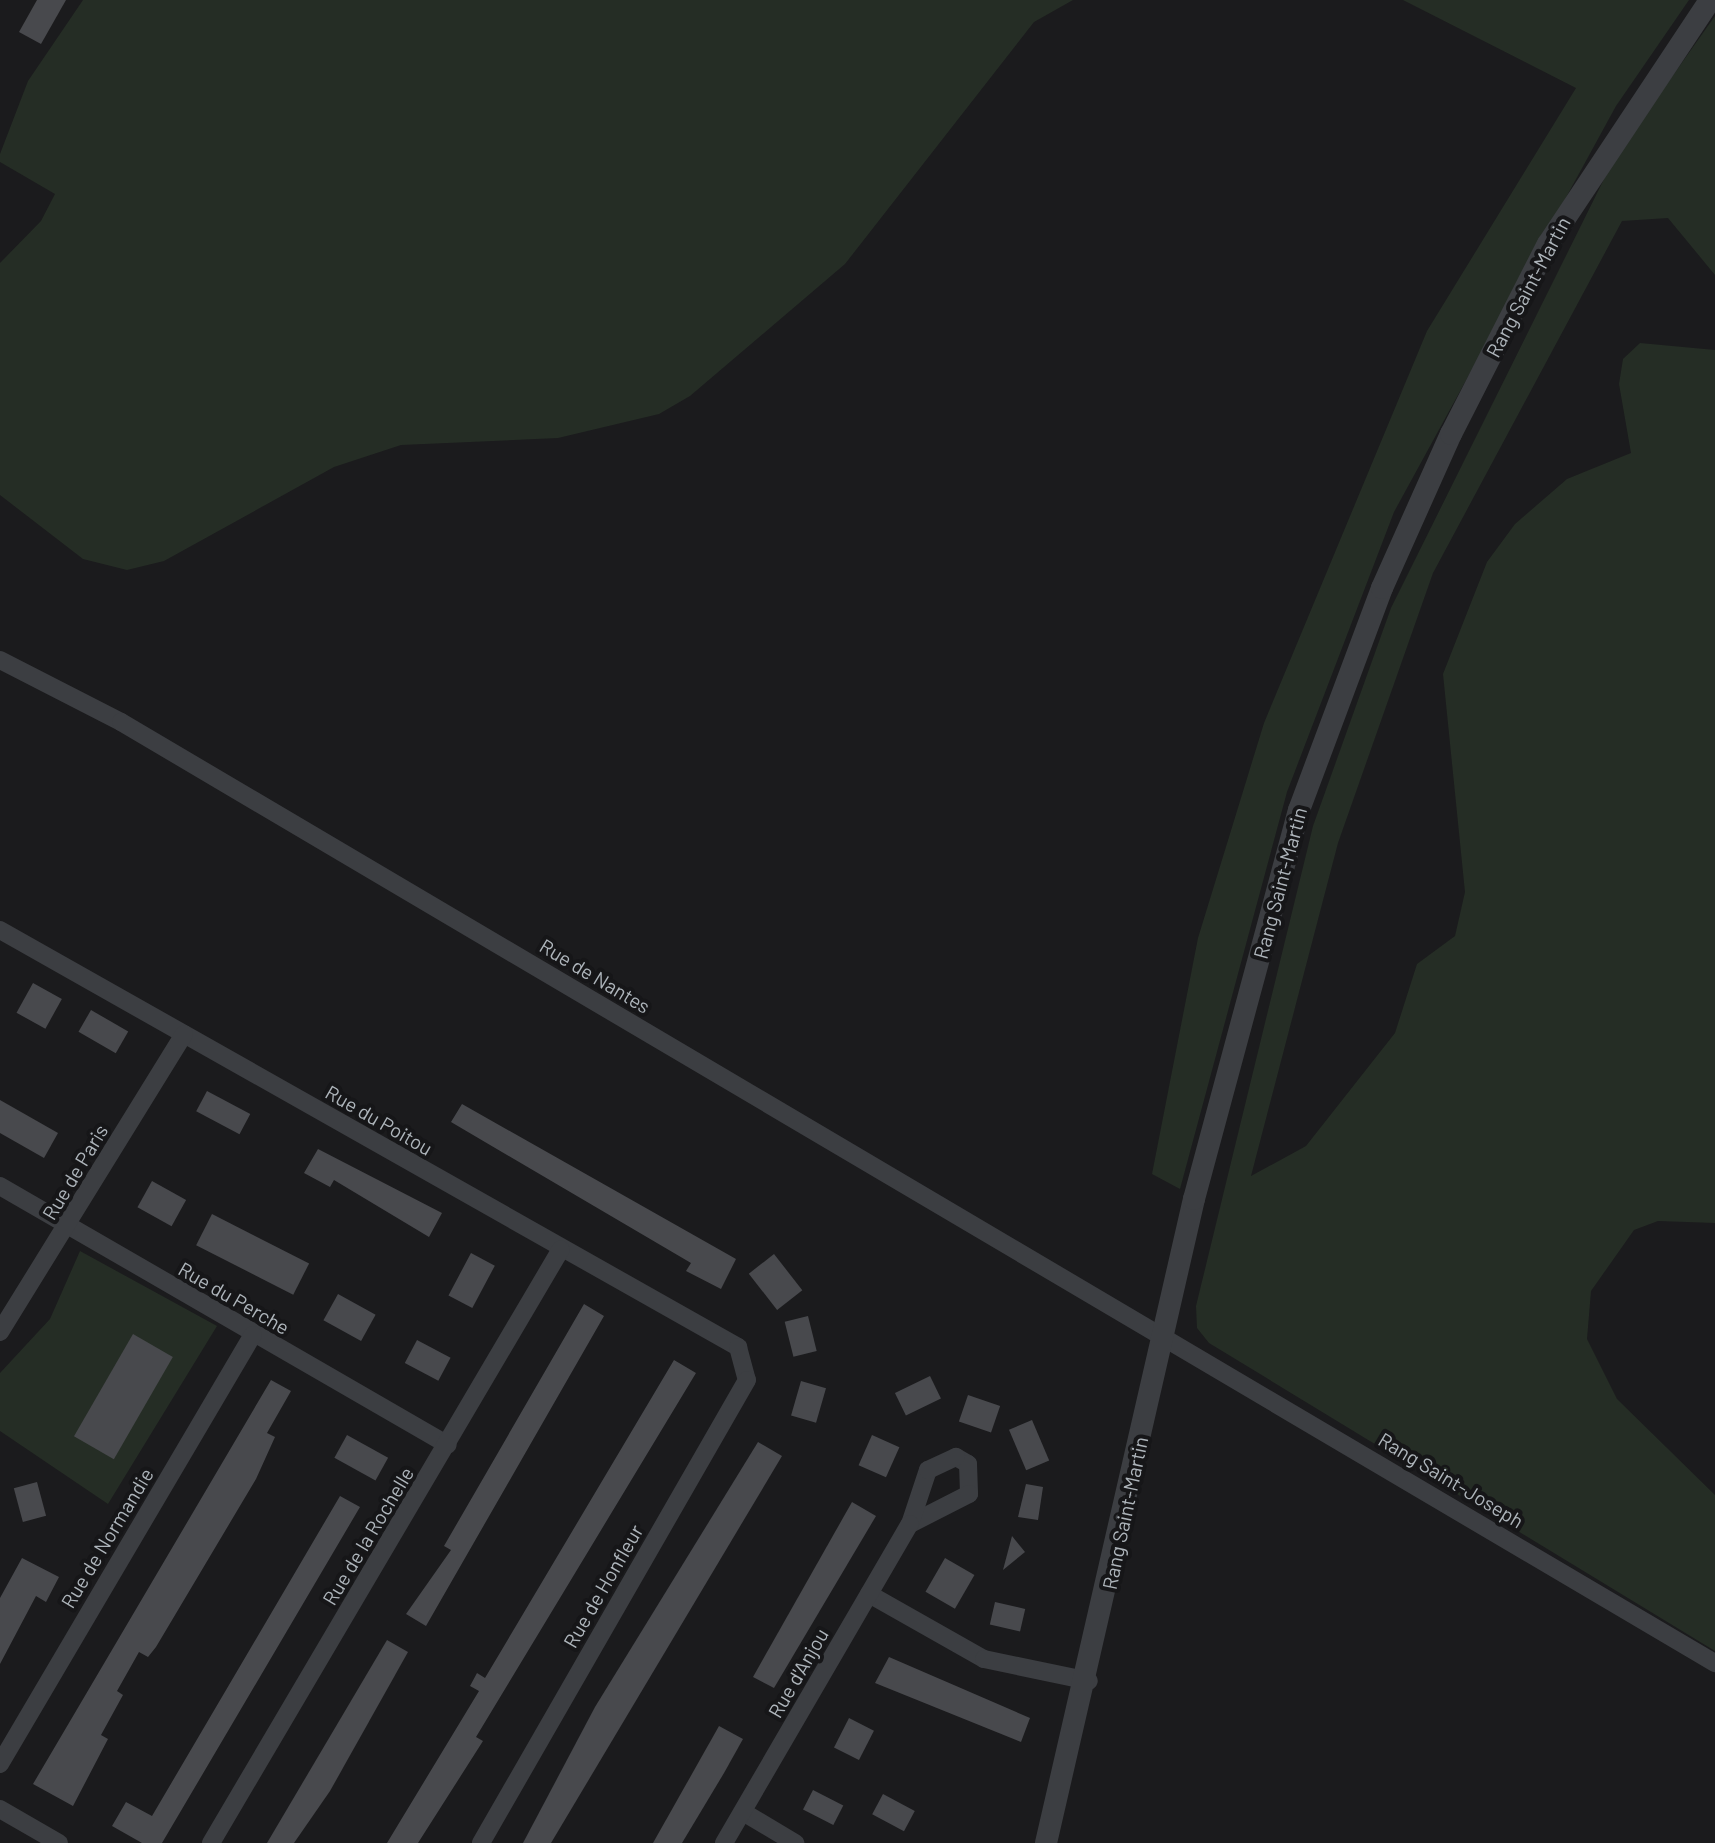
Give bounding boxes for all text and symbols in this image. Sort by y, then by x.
street label: Rang Saint-Martin [1481,213,1575,361]
street label: Rang Saint-Martin [1248,805,1312,961]
street label: Rue de Nantes [535,934,655,1018]
street label: Rue du Poitou [321,1080,437,1160]
street label: Rue de Paris [37,1120,113,1224]
street label: Rue du Perche [174,1257,294,1339]
street label: Rang Saint-Joseph [1374,1427,1528,1533]
street label: Rang Saint-Martin [1097,1434,1153,1592]
street label: Rue de la Rochelle [317,1463,419,1609]
street label: Rue de Normandie [56,1464,158,1612]
street label: Rue de Honfleur [558,1520,648,1652]
street label: Rue d'Anjou [763,1624,833,1722]

